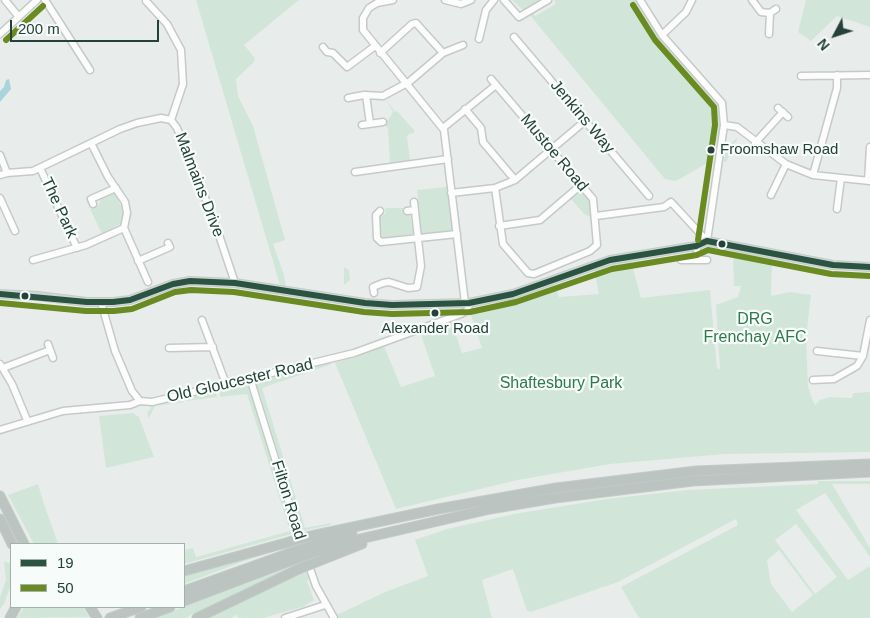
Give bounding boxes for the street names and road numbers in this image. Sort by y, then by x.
street label: Jenkins Way [546,76,618,158]
street label: Mustoe Road [516,110,592,196]
street label: Malmains Drive [170,130,228,240]
street label: The Park [37,175,81,241]
street label: Old Gloucester Road [165,355,315,407]
street label: Filton Road [267,458,309,542]

